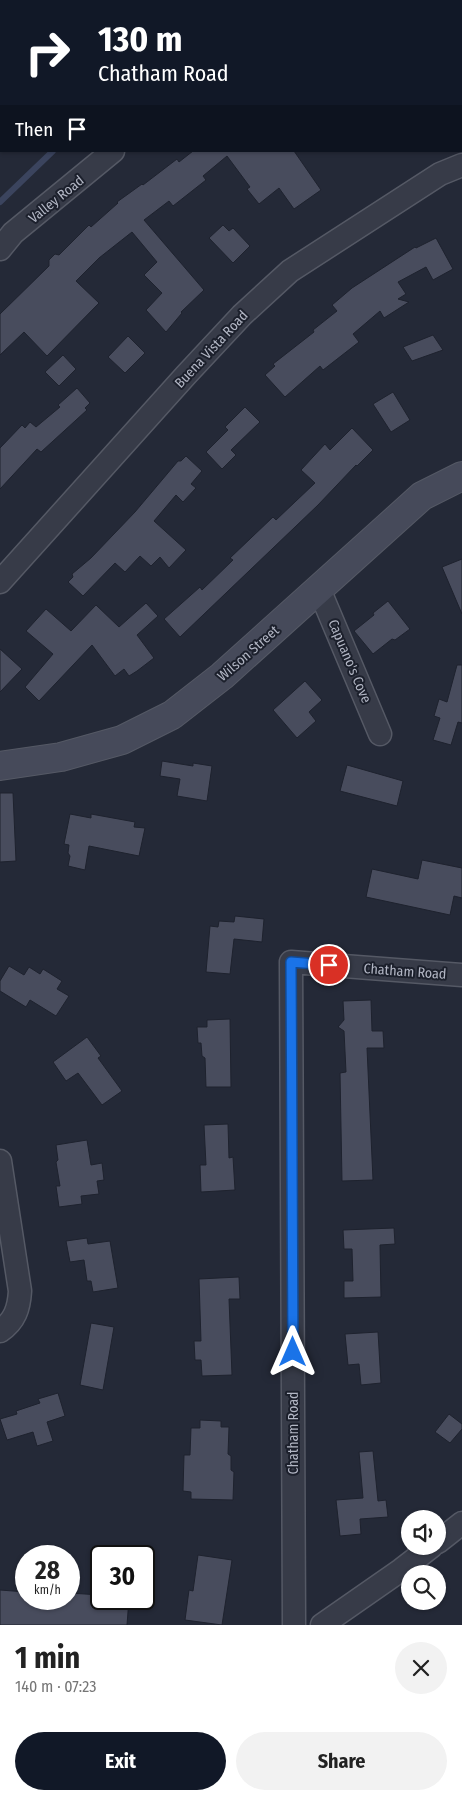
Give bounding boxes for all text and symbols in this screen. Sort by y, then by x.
text: 130 m [98,18,182,60]
icon: right [15,20,80,85]
text: Chatham Road [98,60,229,87]
icon: arrive [63,115,91,143]
text: Then [15,118,53,141]
street label: Valley Road [25,172,87,227]
street label: Buena Vista Road [171,307,252,392]
street label: Capuano's Cove [324,617,375,706]
street label: Wilson Street [214,622,283,685]
pin [308,944,350,986]
icon: arrive [315,951,343,979]
street label: Chatham Road [363,960,447,983]
position arrow [266,1325,318,1377]
street label: Chatham Road [285,1391,302,1475]
map controls [401,1510,446,1610]
button: sound [401,1510,446,1555]
speed limit sign: 30 [90,1545,155,1610]
text: 28 [35,1556,60,1586]
button: search [401,1565,446,1610]
text: km/h [34,1583,61,1597]
text: 1 min [15,1640,80,1676]
button: close [395,1642,447,1694]
text: 140 m · 07:23 [15,1677,96,1696]
button: Exit [15,1732,226,1790]
button: Share [236,1732,447,1790]

